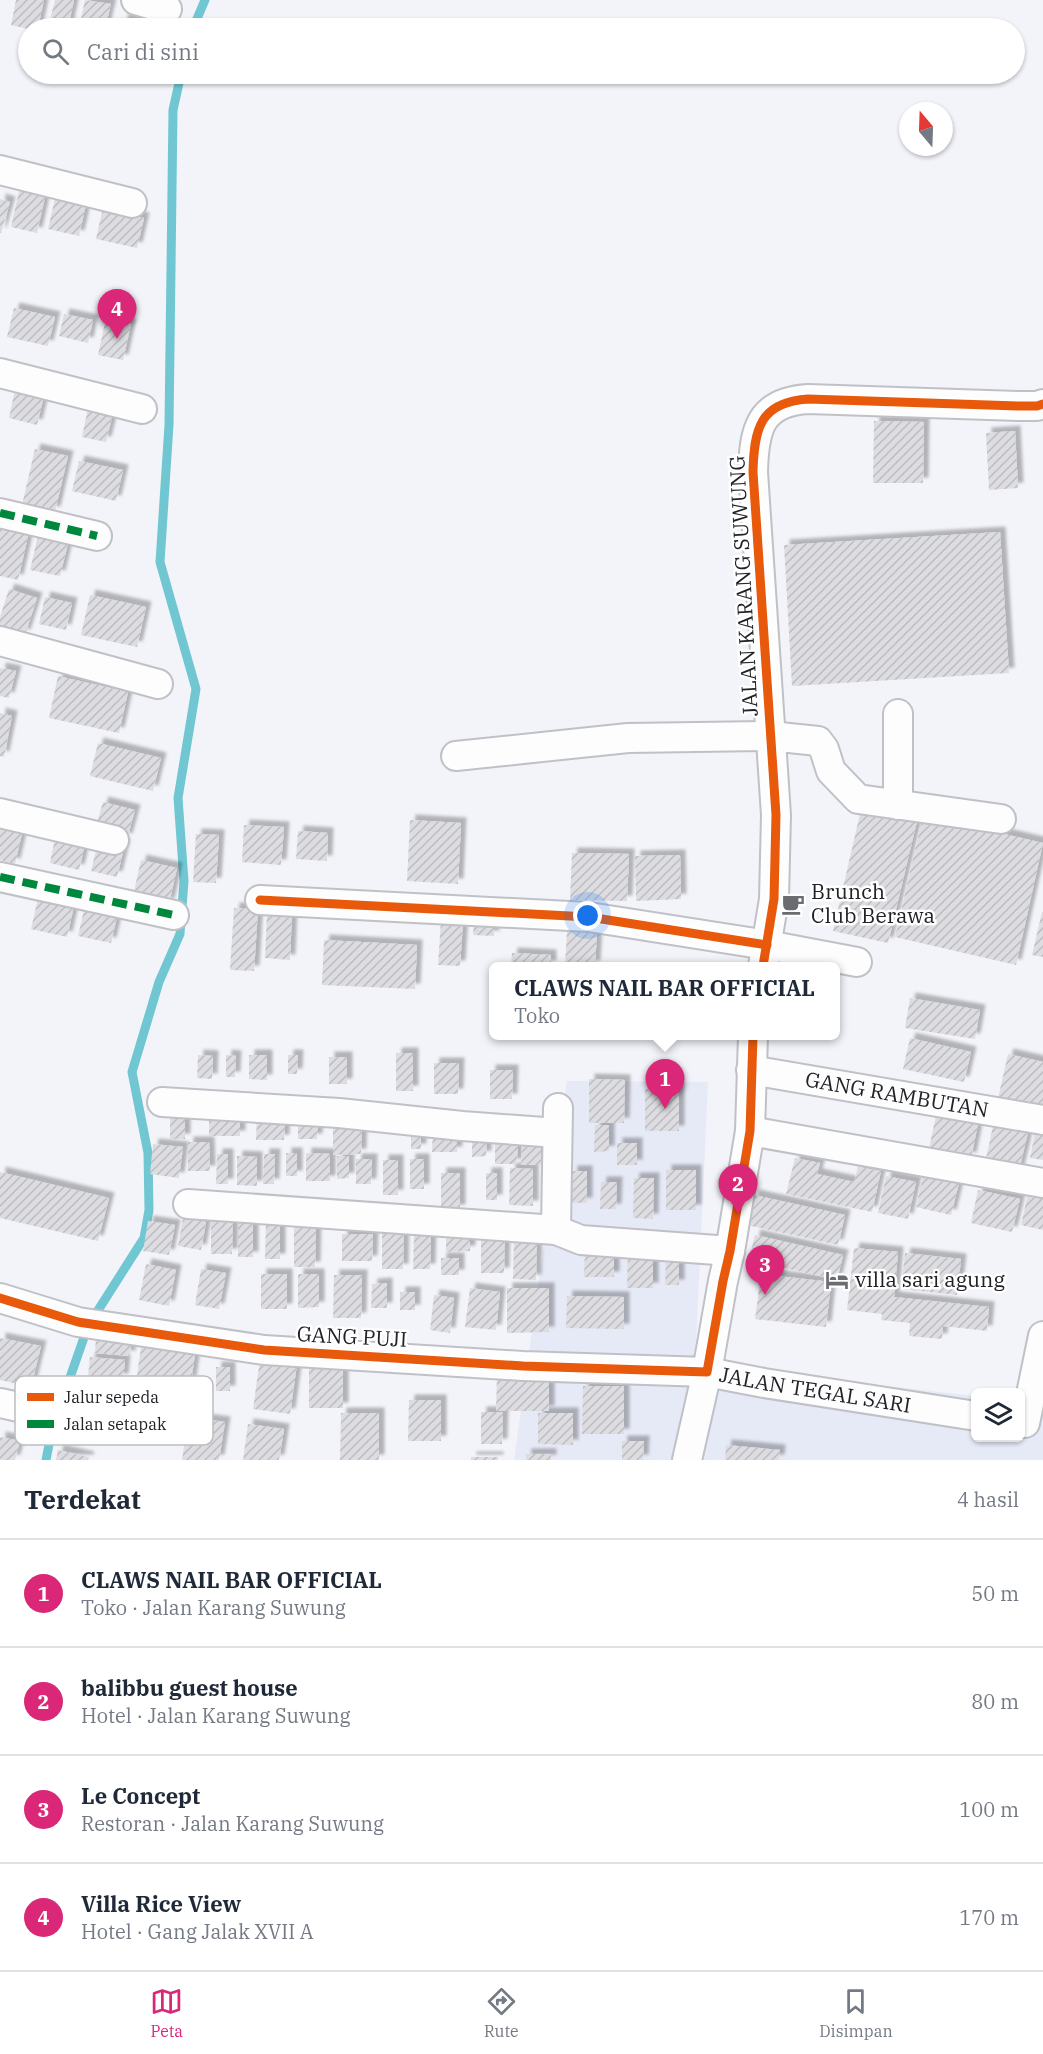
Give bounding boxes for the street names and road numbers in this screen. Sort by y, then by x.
street label: JALAN KARANG SUWUNG [722,455,764,717]
street label: GANG RAMBUTAN [803,1065,991,1123]
street label: GANG PUJI [296,1319,408,1353]
street label: JALAN TEGAL SARI [717,1360,913,1419]

